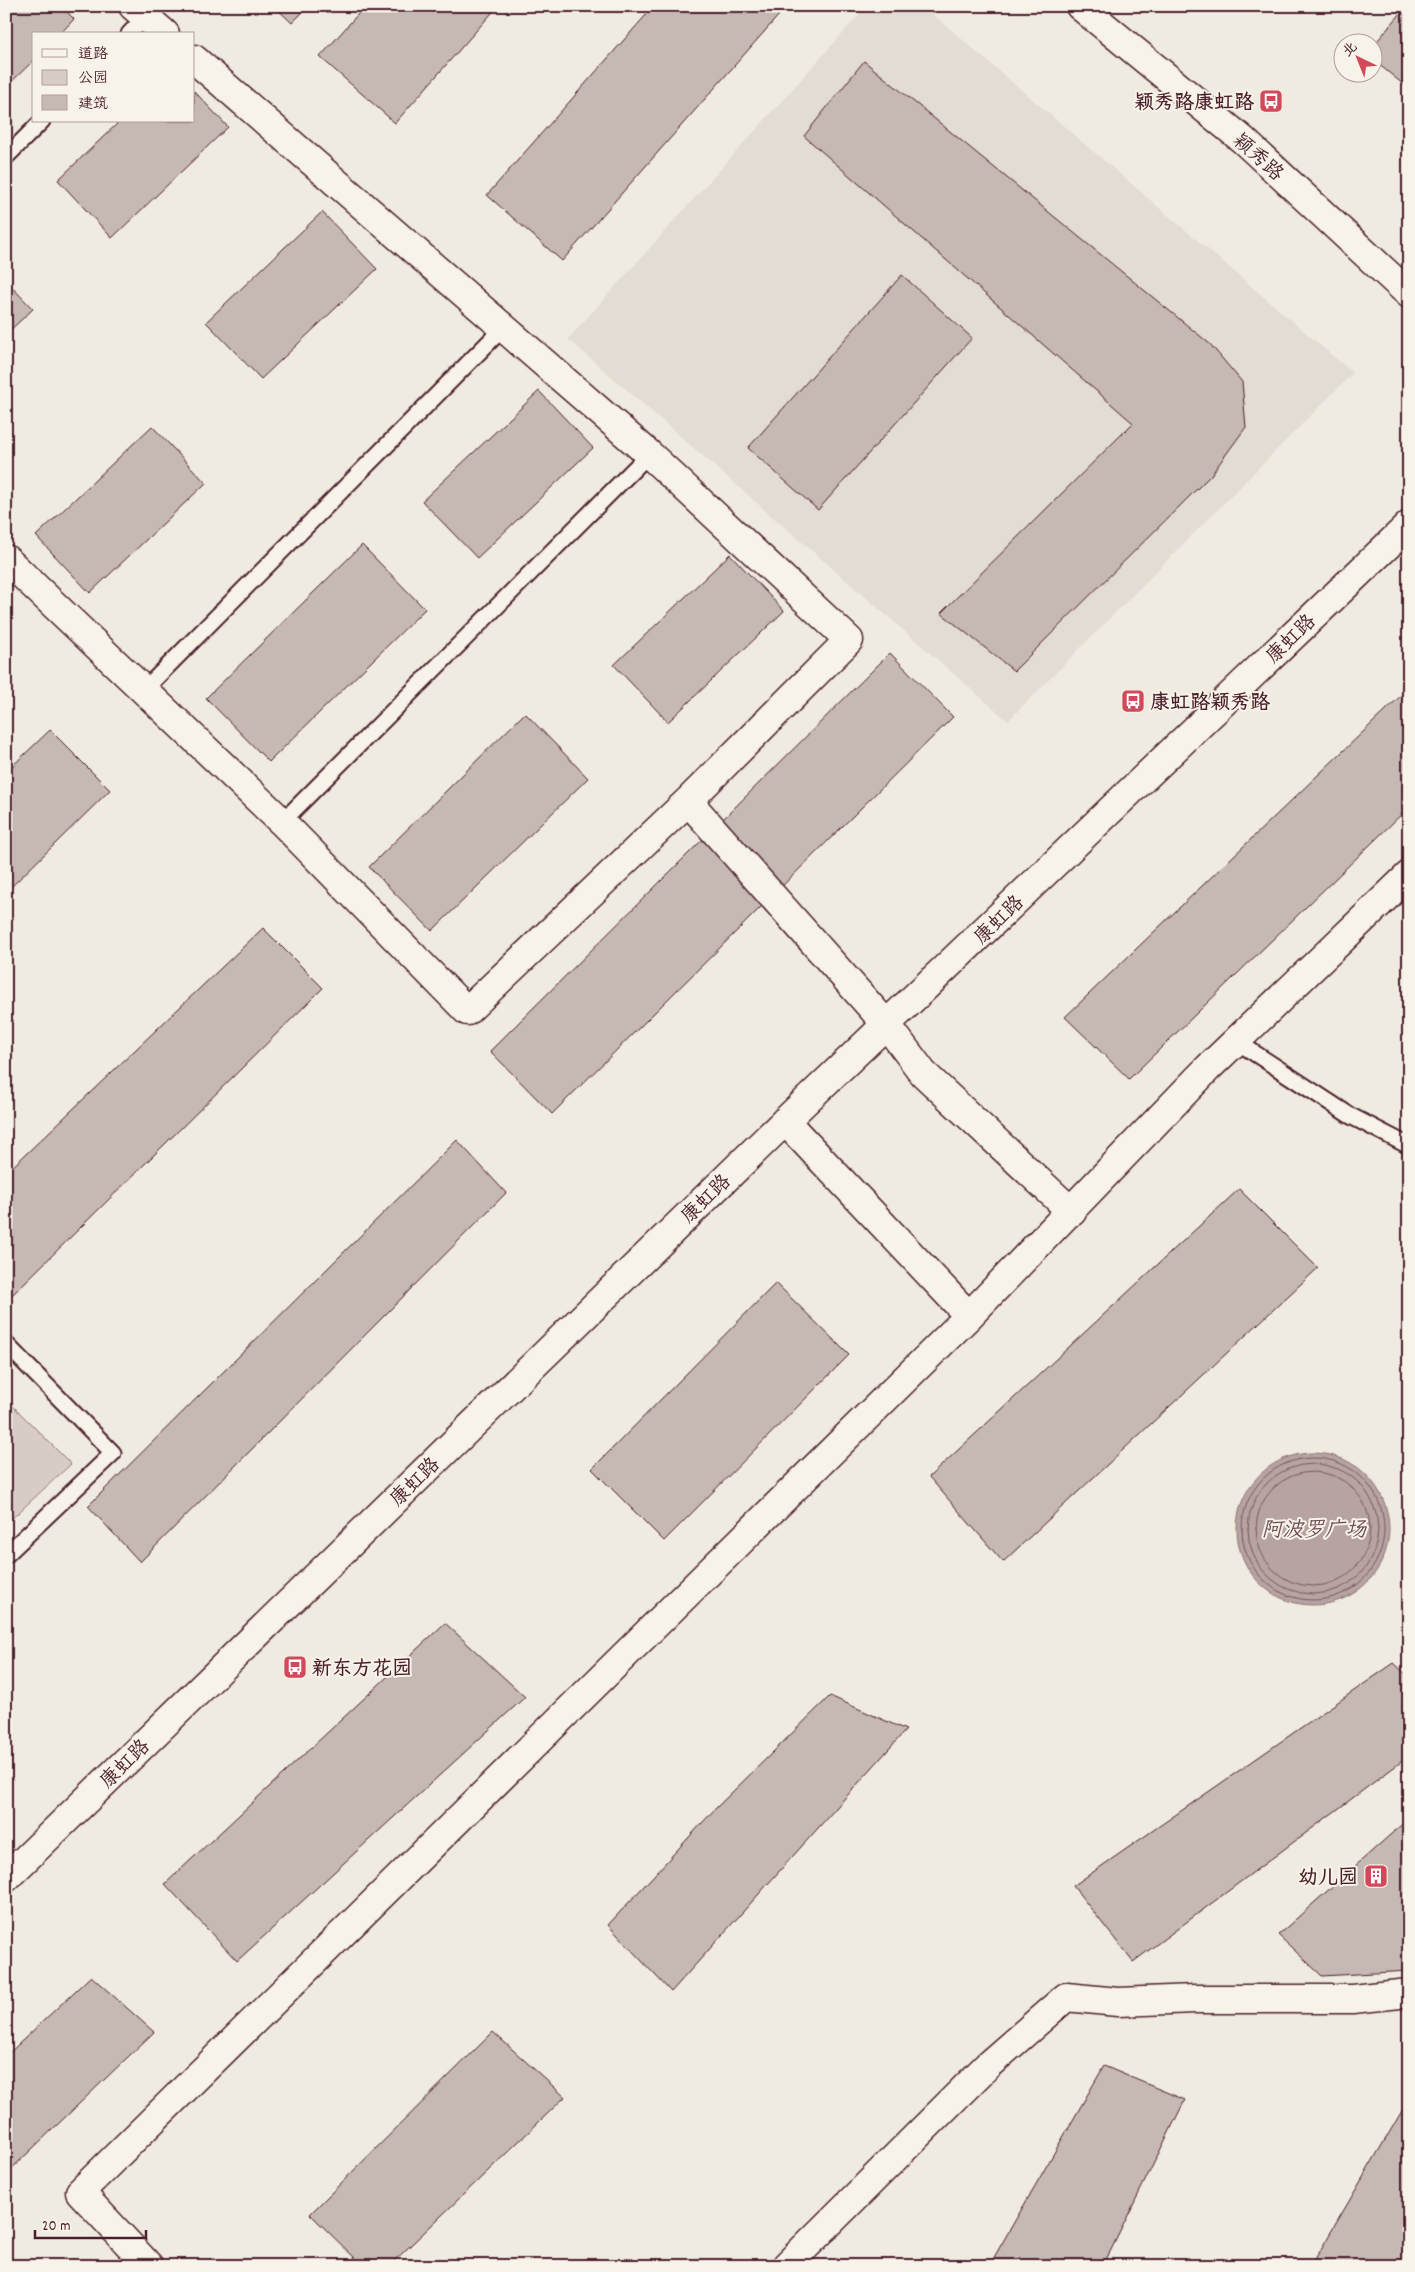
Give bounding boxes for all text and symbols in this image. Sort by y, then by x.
legend [32,32,195,122]
north arrow [1332,32,1382,82]
text: 北 [1339,38,1362,62]
text: 道路 [78,44,108,66]
text: 公园 [78,68,108,90]
bus stop icon: 颖秀路康虹路 [1258,88,1284,114]
place label: 颖秀路康虹路 [1134,90,1254,118]
text: 建筑 [78,94,108,116]
street label: 颖秀路 [1225,128,1289,189]
street label: 康虹路 [1261,609,1324,671]
bus stop icon: 康虹路颖秀路 [1120,688,1146,714]
place label: 康虹路颖秀路 [1150,690,1270,718]
street label: 康虹路 [969,890,1032,952]
street label: 康虹路 [676,1169,739,1231]
street label: 康虹路 [385,1452,448,1514]
water label: 阿波罗广场 [1262,1517,1367,1547]
bus stop icon: 新东方花园 [282,1654,308,1680]
place label: 新东方花园 [312,1656,412,1684]
street label: 康虹路 [95,1734,158,1796]
building icon: 幼儿园 [1363,1863,1389,1889]
place label: 幼儿园 [1298,1865,1358,1893]
scale bar [35,2207,146,2239]
text: 20 m [42,2216,70,2238]

